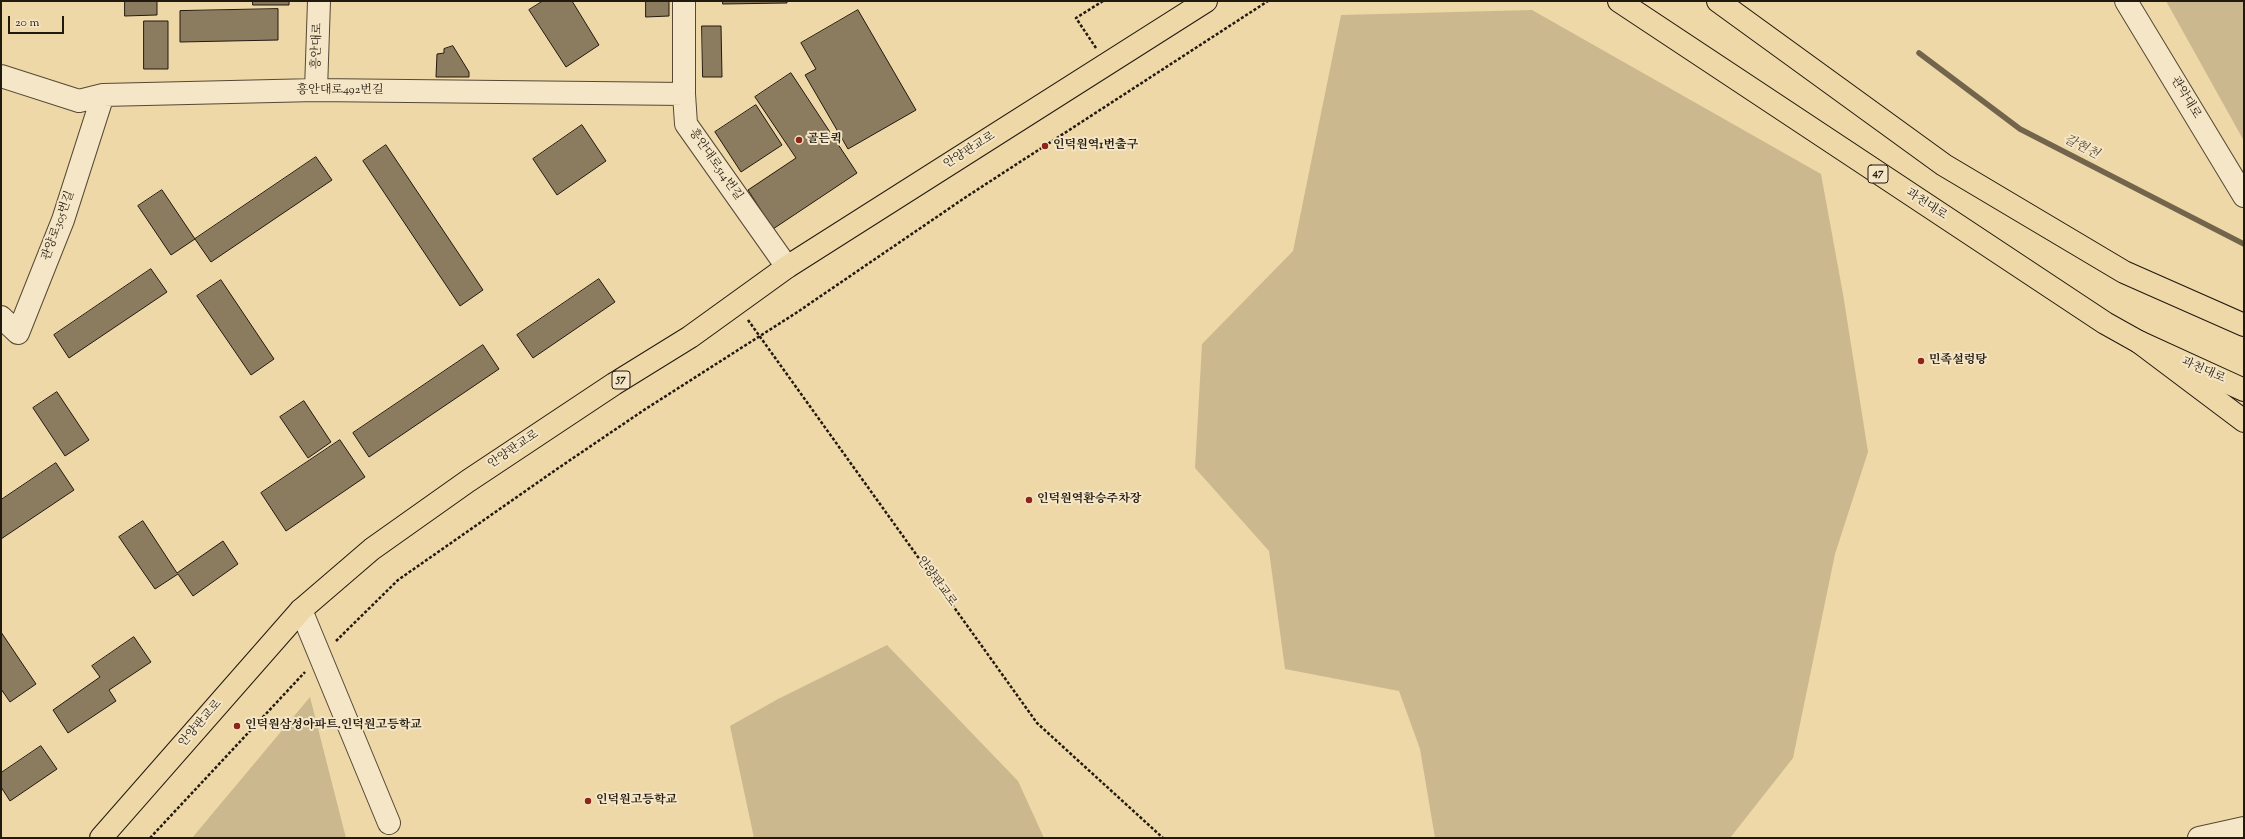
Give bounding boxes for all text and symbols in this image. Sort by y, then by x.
scale bar [10,8,66,34]
text: 20 m [15,14,39,32]
street label: 흥안대로 [310,23,326,69]
street label: 관악대로 [2167,74,2203,122]
street label: 흥안대로492번길 [297,84,383,98]
street label: 흥안대로514번길 [685,127,745,203]
street label: 안양판교로 [942,130,998,172]
water label: 갈현천 [2061,132,2101,164]
place label: 골든퀵 [807,133,842,147]
marker: 골든퀵 [794,135,804,145]
place label: 인덕원역1번출구 [1053,139,1138,153]
marker: 인덕원역1번출구 [1040,141,1050,151]
road number: 47 [1868,165,1888,183]
street label: 과천대로 [1903,186,1949,224]
street label: 관양로305번길 [40,189,78,263]
place label: 민족설렁탕 [1929,354,1987,368]
street label: 과천대로 [2179,355,2227,387]
marker: 민족설렁탕 [1916,356,1926,366]
road number: 57 [612,371,630,389]
street label: 안양판교로 [486,428,542,472]
place label: 인덕원역환승주차장 [1037,493,1141,507]
marker: 인덕원역환승주차장 [1024,495,1034,505]
street label: 안양판교로 [913,554,959,610]
street label: 안양판교로 [177,697,225,751]
place label: 인덕원삼성아파트.인덕원고등학교 [245,719,422,733]
marker: 인덕원삼성아파트.인덕원고등학교 [232,721,242,731]
place label: 인덕원고등학교 [596,794,677,808]
marker: 인덕원고등학교 [583,796,593,806]

